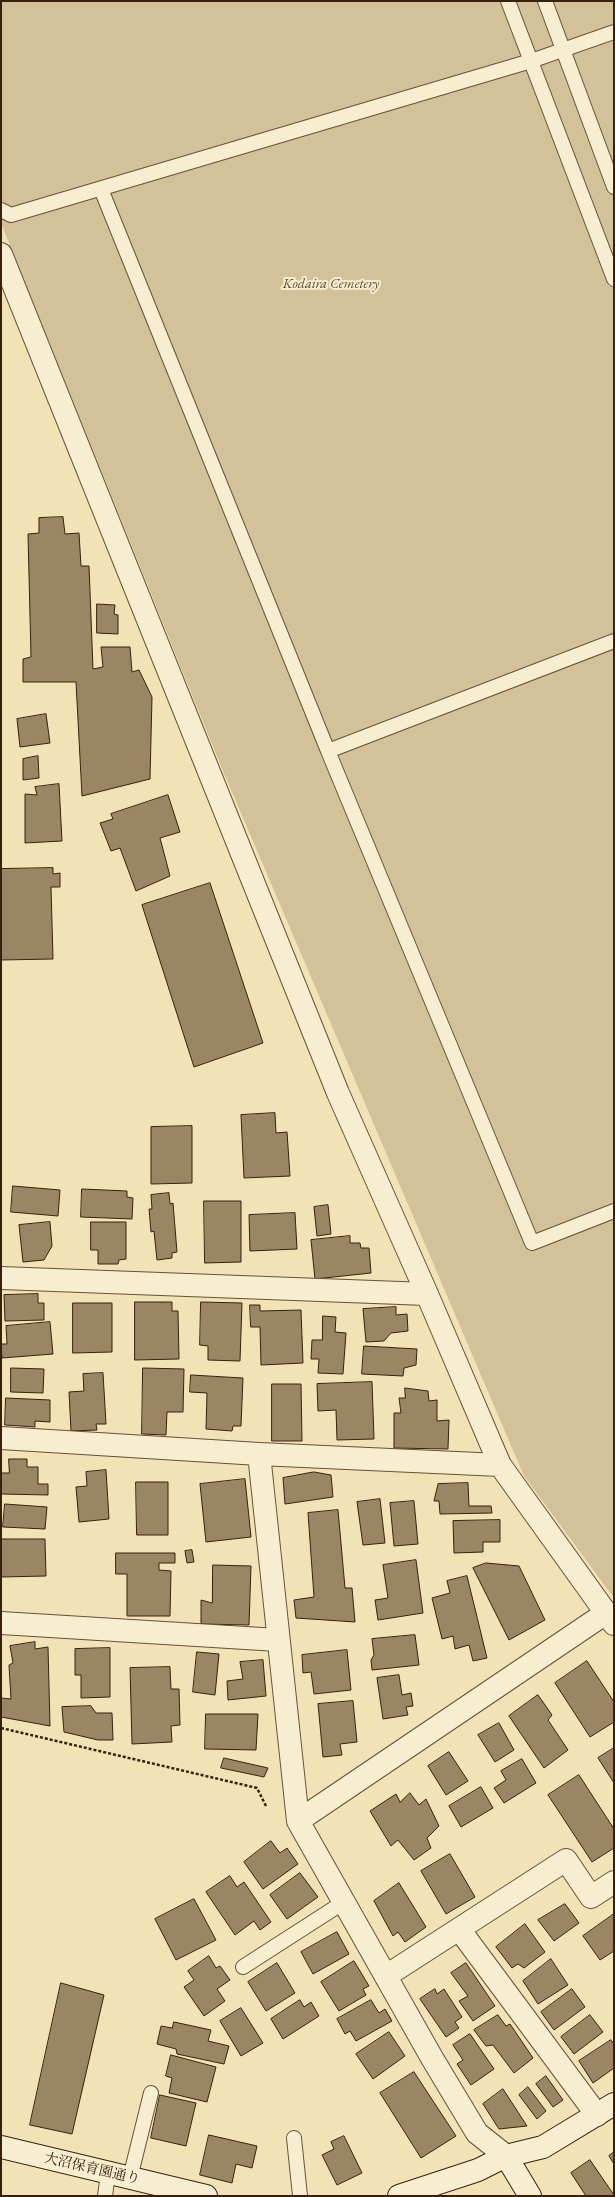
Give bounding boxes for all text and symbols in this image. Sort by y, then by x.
park label: Kodaira Cemetery [283,276,379,292]
street label: 大沼保育園通り [42,2150,142,2188]

